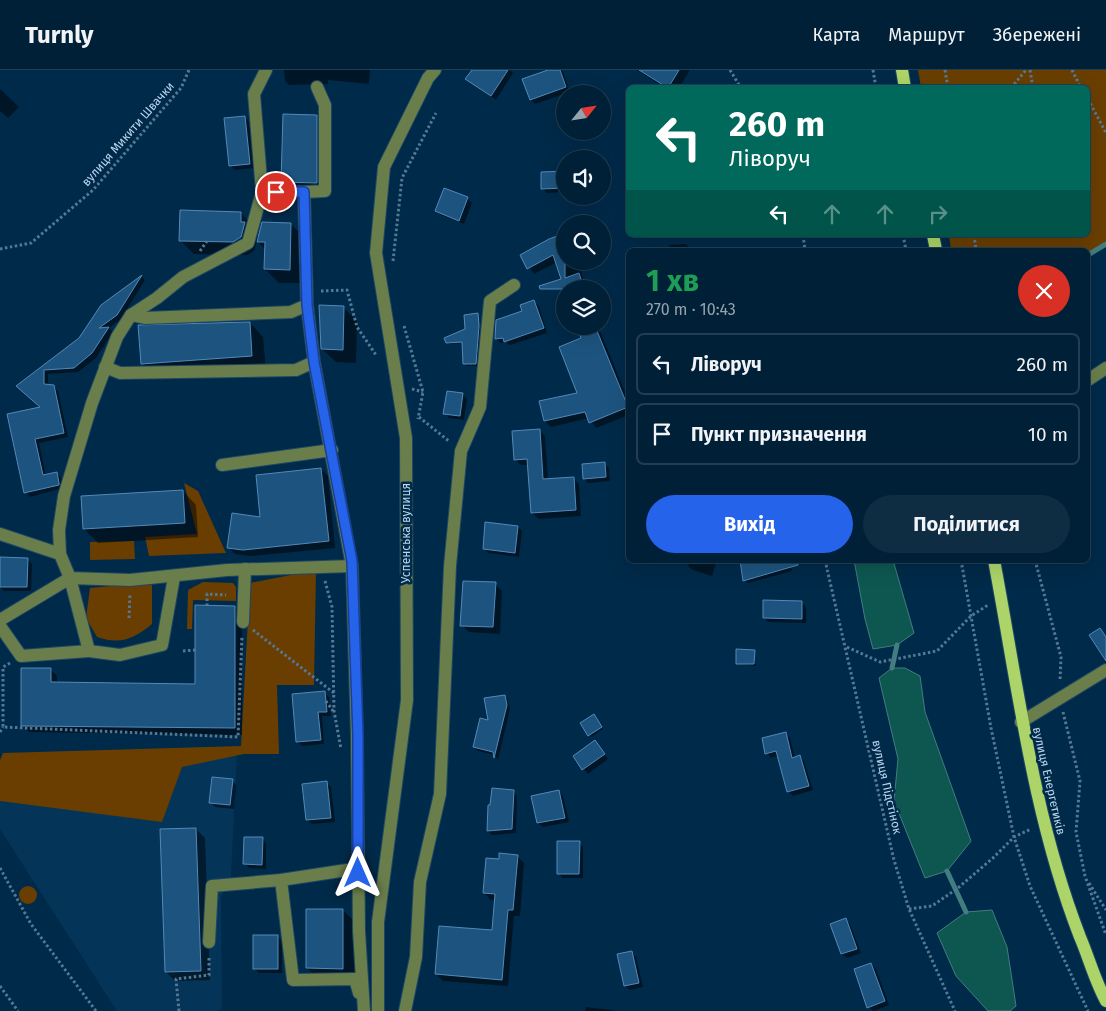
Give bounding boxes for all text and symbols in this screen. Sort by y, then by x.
text: Turnly [25,21,94,49]
text: Карта [813,24,860,46]
text: Маршрут [888,24,965,46]
text: Збережені [993,24,1081,46]
street label: вулиця Микити Швачки [79,79,177,189]
north arrow [556,85,611,140]
map controls [556,85,611,335]
text: 260 m [729,103,825,145]
icon: left [646,105,711,170]
text: Ліворуч [729,145,811,172]
button: sound [556,150,611,205]
pin [255,171,297,213]
icon: arrive [262,178,290,206]
icon: left [765,200,793,228]
icon: ahead [818,200,846,228]
icon: ahead [871,200,899,228]
icon: right [924,200,952,228]
button: search [556,215,611,270]
text: 1 хв [646,263,699,299]
button: close [1018,265,1070,317]
button: layers [556,280,611,335]
text: 270 m · 10:43 [646,300,736,319]
icon: left [648,350,676,378]
text: Ліворуч [691,353,762,376]
text: 260 m [1017,353,1068,376]
icon: arrive [648,420,676,448]
text: Пункт призначення [691,423,867,446]
text: 10 m [1028,423,1068,446]
street label: Успенська вулиця [399,483,413,583]
button: Вихід [646,495,853,553]
button: Поділитися [863,495,1070,553]
street label: вулиця Енергетиків [1030,726,1068,837]
street label: вулиця Підстінок [869,738,905,836]
position arrow [331,846,383,898]

